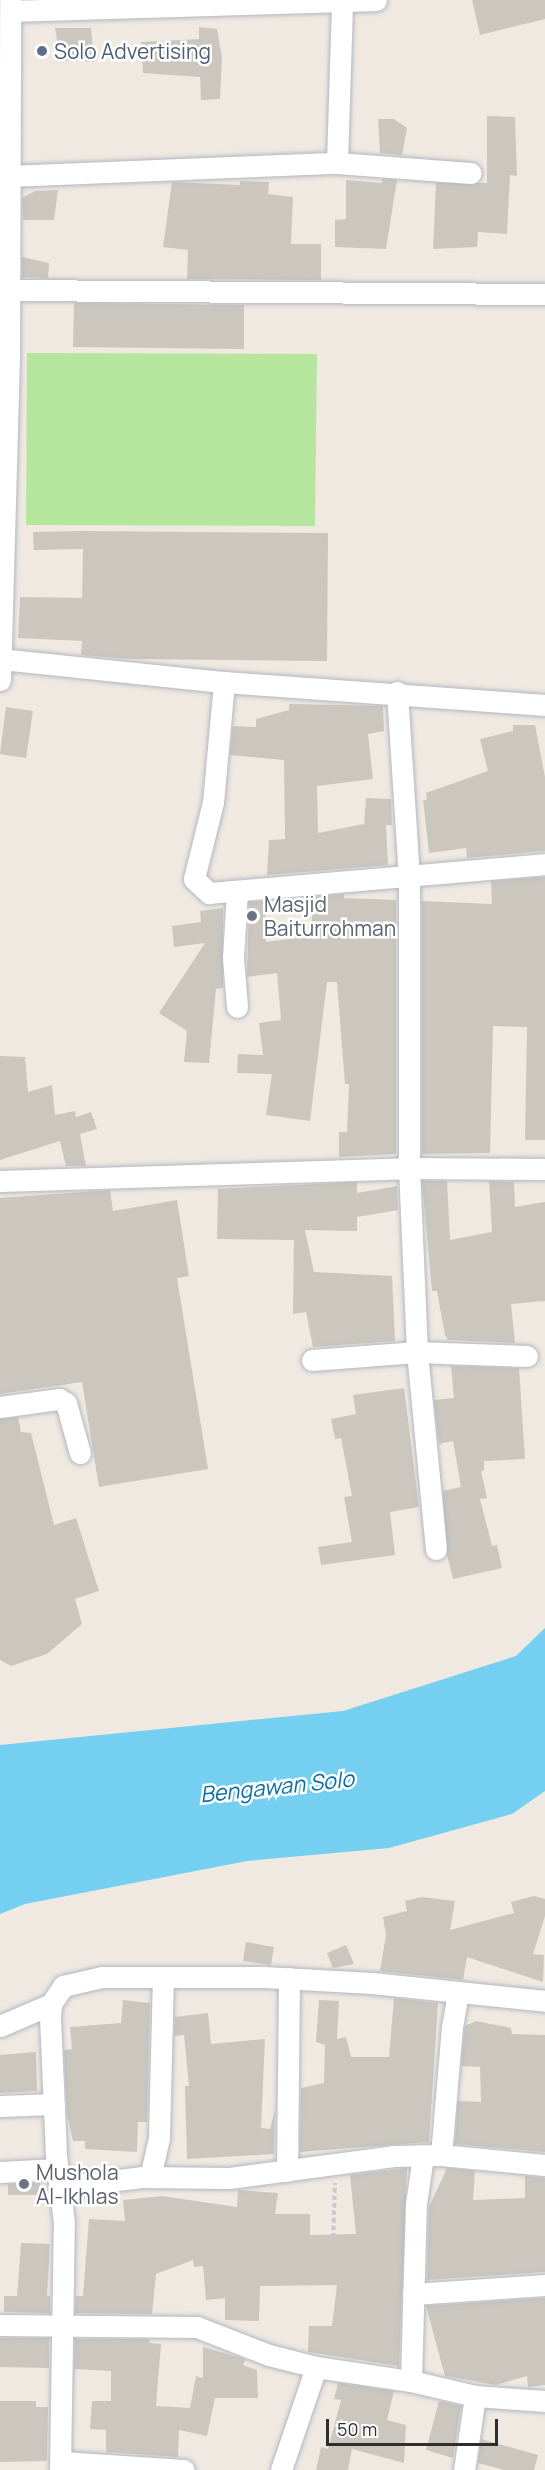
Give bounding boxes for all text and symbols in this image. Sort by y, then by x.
place label: Solo Advertising [54,38,211,64]
marker: Solo Advertising [35,44,49,58]
place label: Masjid Baiturrohman [264,891,396,941]
marker: Masjid Baiturrohman [245,909,259,923]
water label: Bengawan Solo [199,1766,355,1808]
place label: Mushola Al-Ikhlas [36,2159,119,2209]
marker: Mushola Al-Ikhlas [17,2177,31,2191]
scale bar [329,2407,502,2445]
text: 50 m [337,2417,377,2441]

